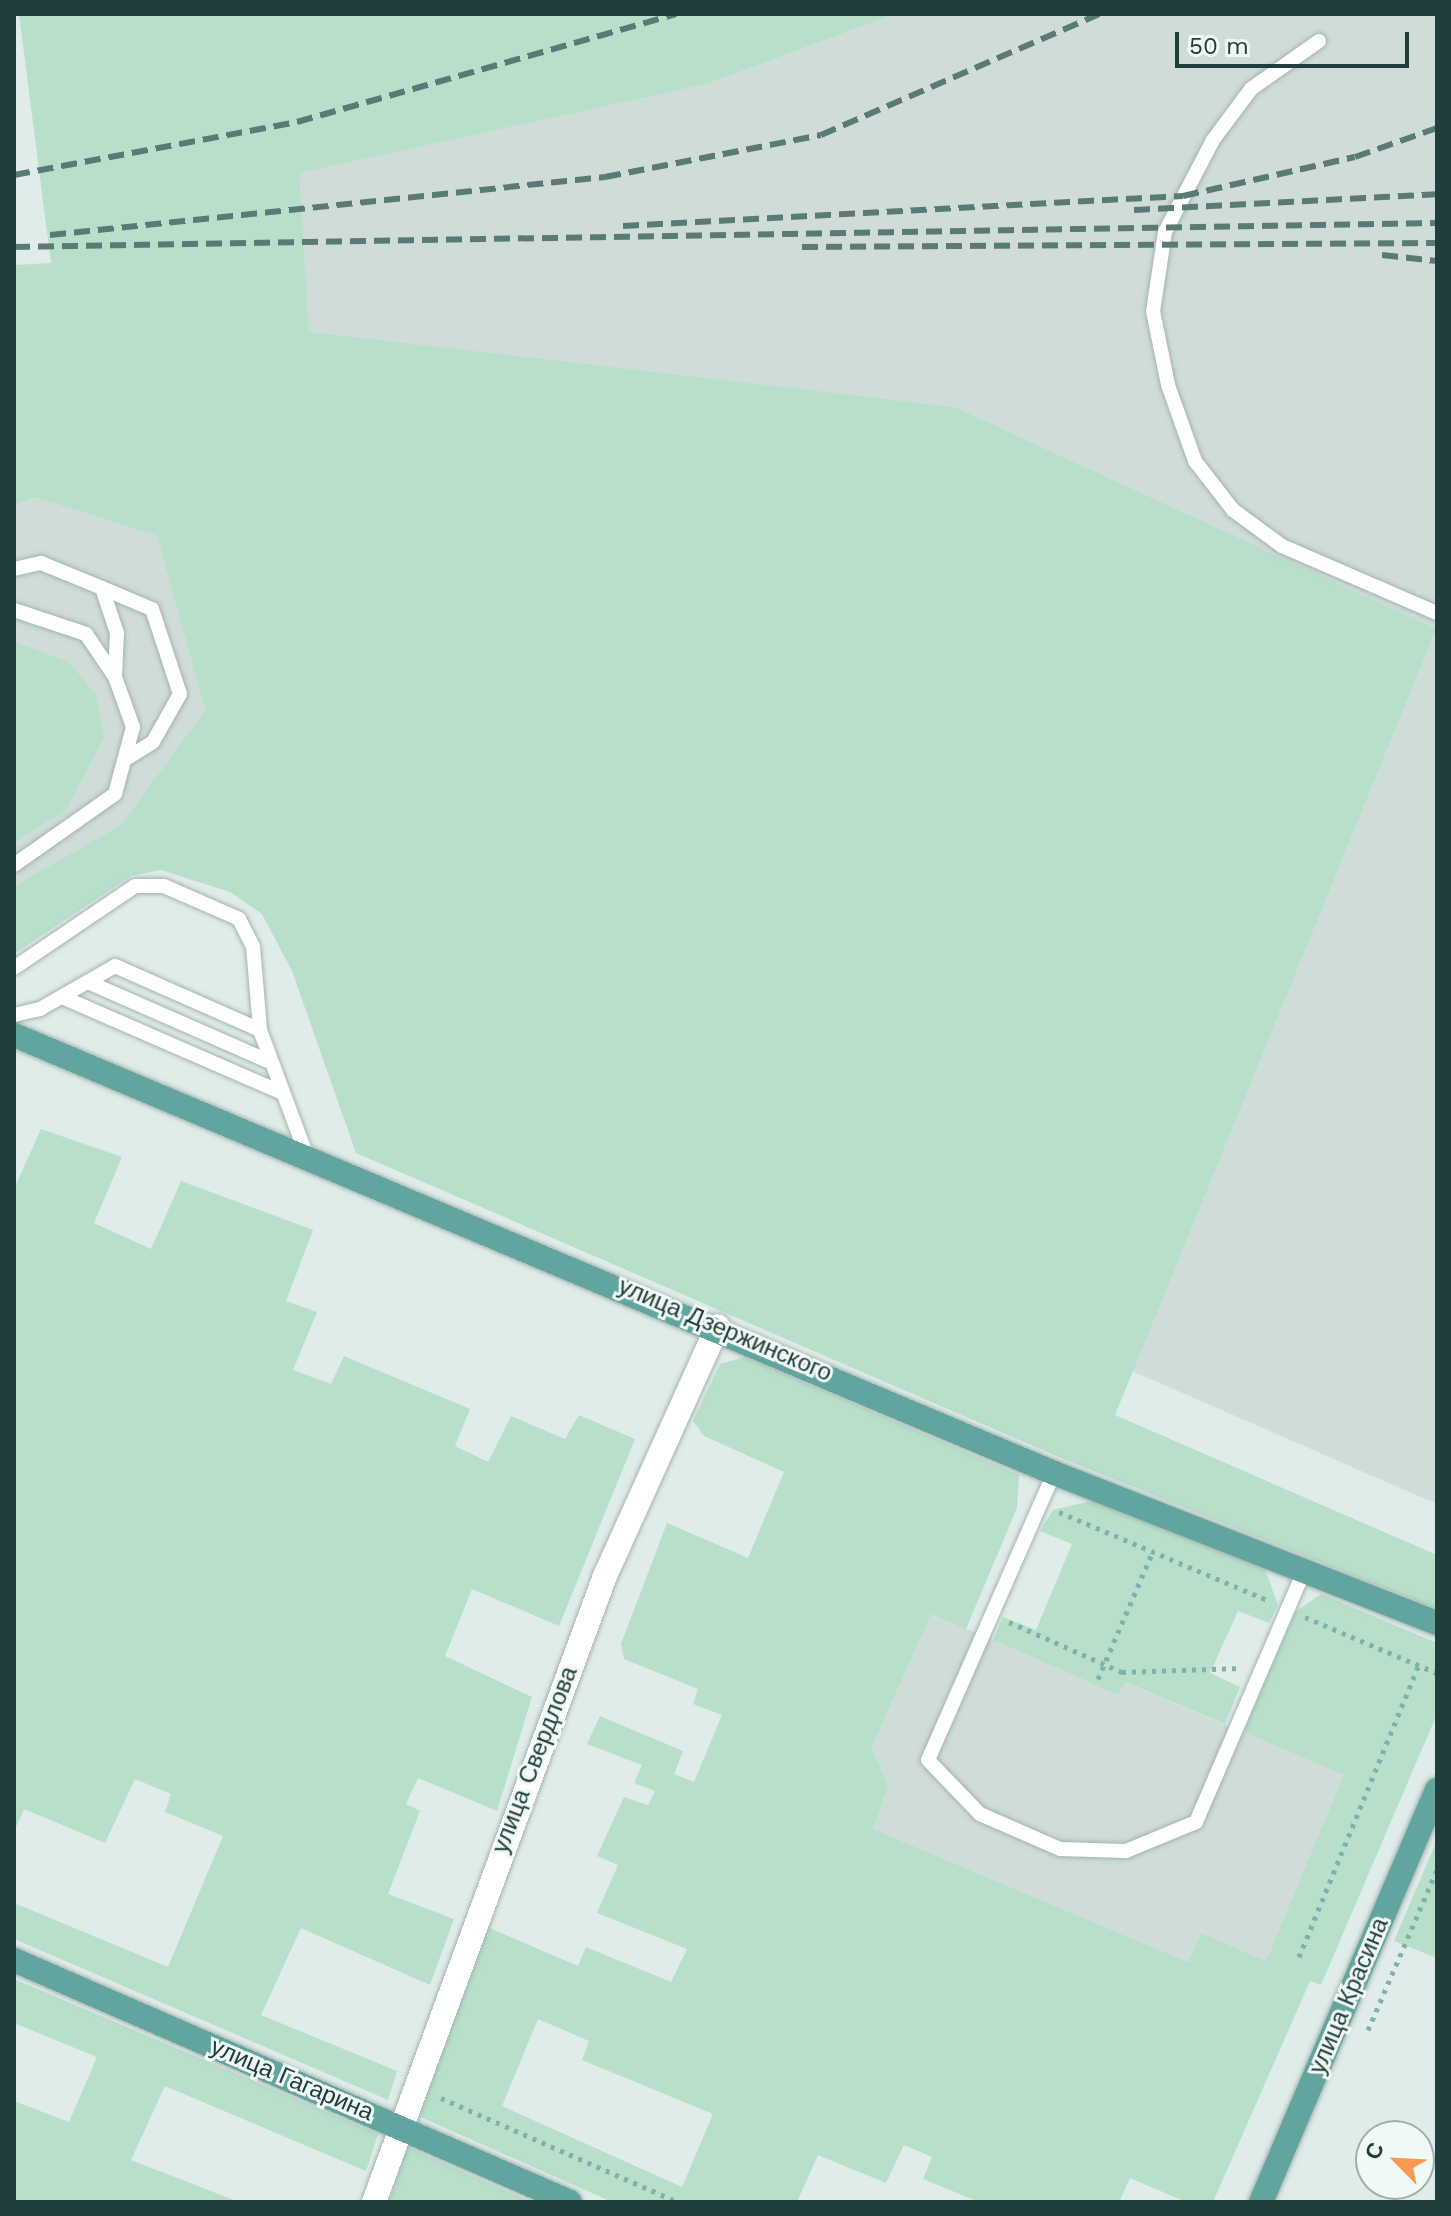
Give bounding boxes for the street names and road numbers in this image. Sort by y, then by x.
street label: улица Дзержинского [614,1272,836,1388]
street label: улица Свердлова [486,1663,584,1857]
street label: улица Красина [1303,1914,1395,2078]
street label: улица Гагарина [206,2033,378,2127]

